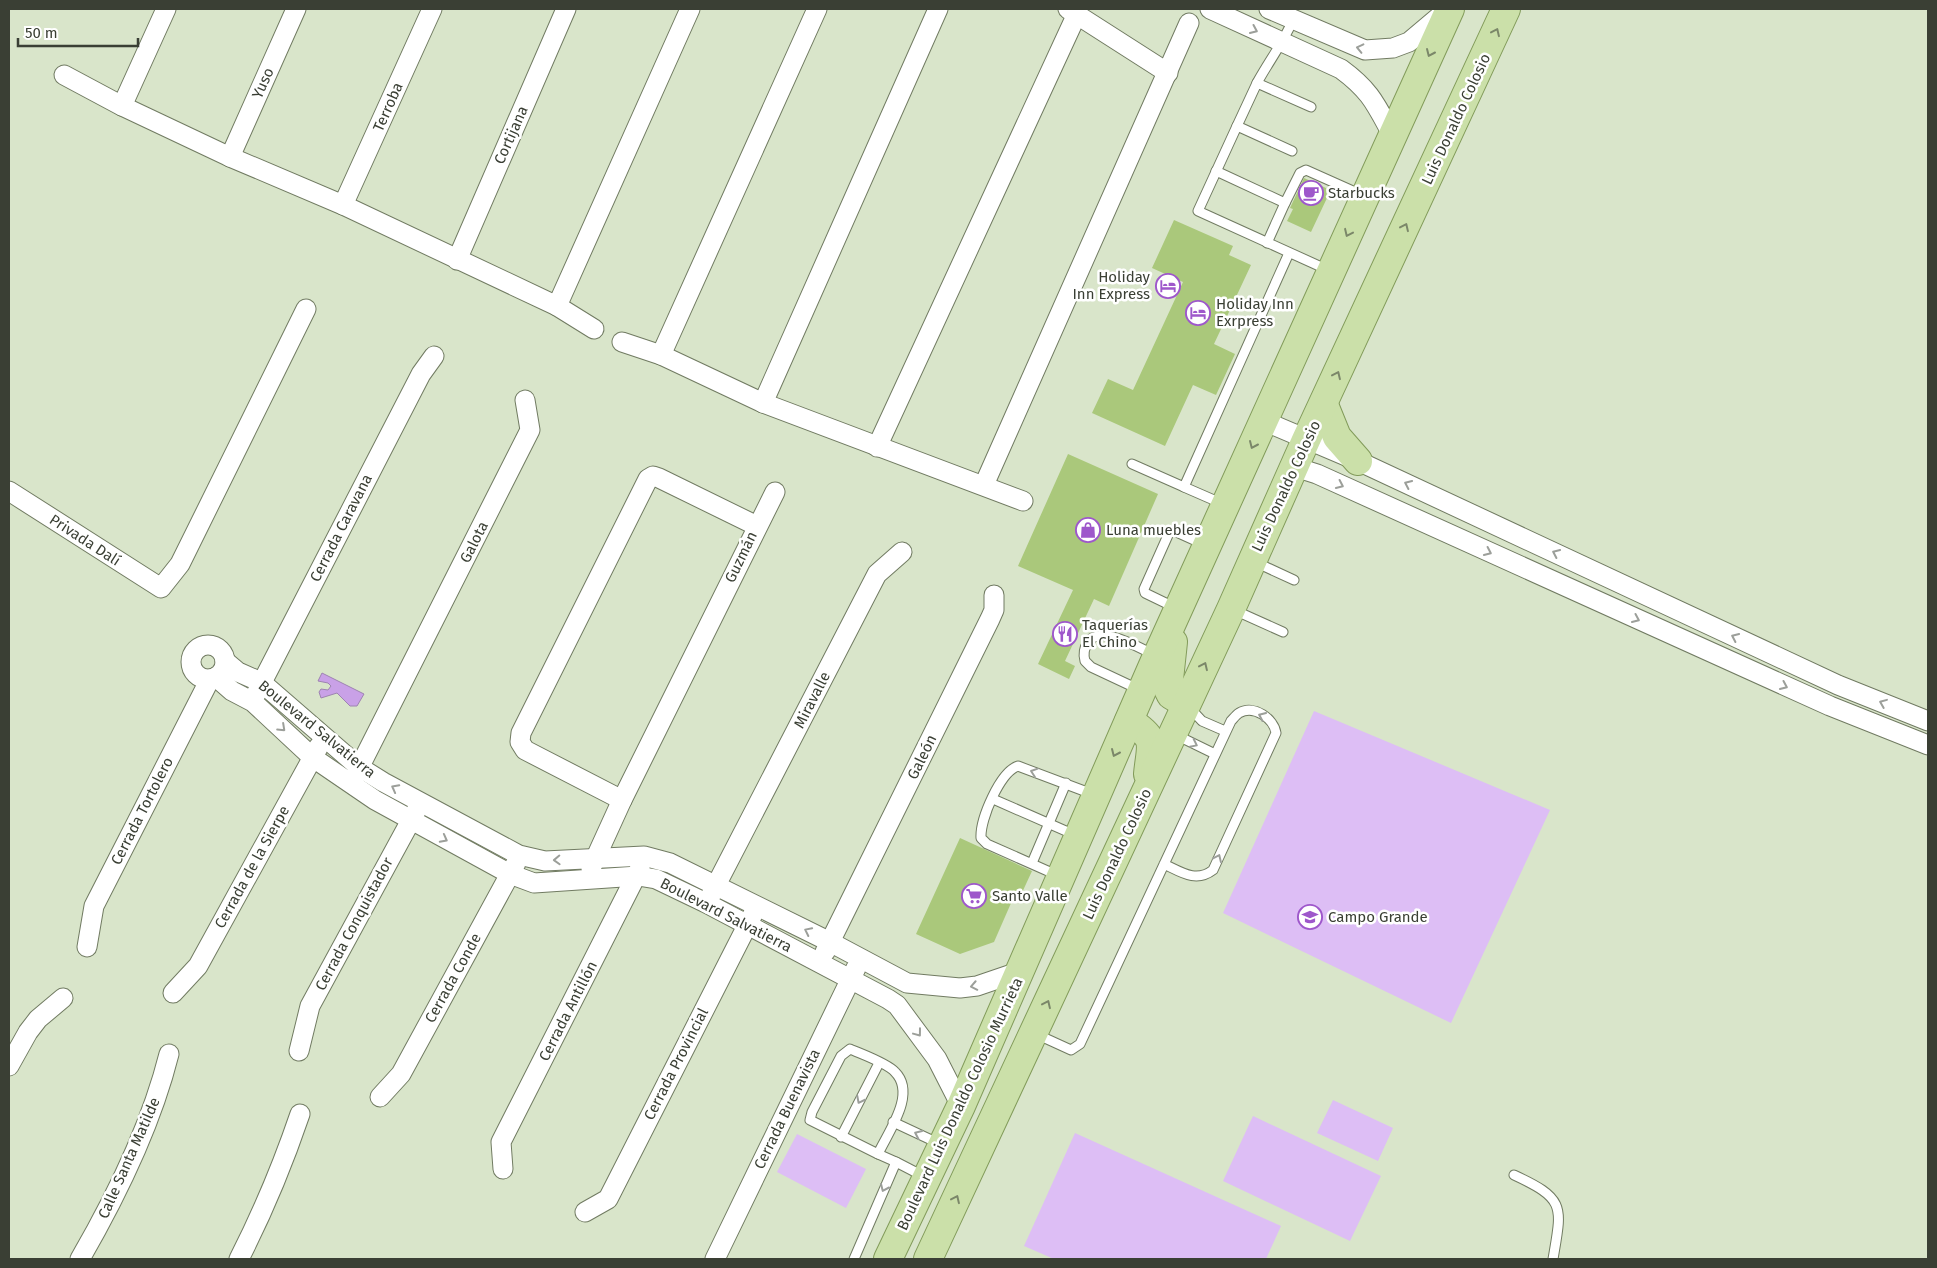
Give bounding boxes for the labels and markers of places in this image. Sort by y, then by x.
cafe icon: Starbucks [1298,180,1324,206]
place label: Starbucks [1328,184,1395,202]
place label: Holiday Inn Express [1072,268,1151,303]
hotel icon: Holiday Inn Express [1155,273,1181,299]
place label: Holiday Inn Exrpress [1216,295,1294,330]
hotel icon: Holiday Inn Exrpress [1185,300,1211,326]
shop icon: Luna muebles [1075,517,1101,543]
place label: Luna muebles [1106,521,1201,539]
place label: Taquerías El Chino [1082,616,1148,651]
restaurant icon: Taquerías El Chino [1052,621,1078,647]
supermarket icon: Santo Valle [961,883,987,909]
place label: Santo Valle [992,887,1068,905]
school or university icon: Campo Grande [1297,904,1323,930]
place label: Campo Grande [1328,908,1428,926]

